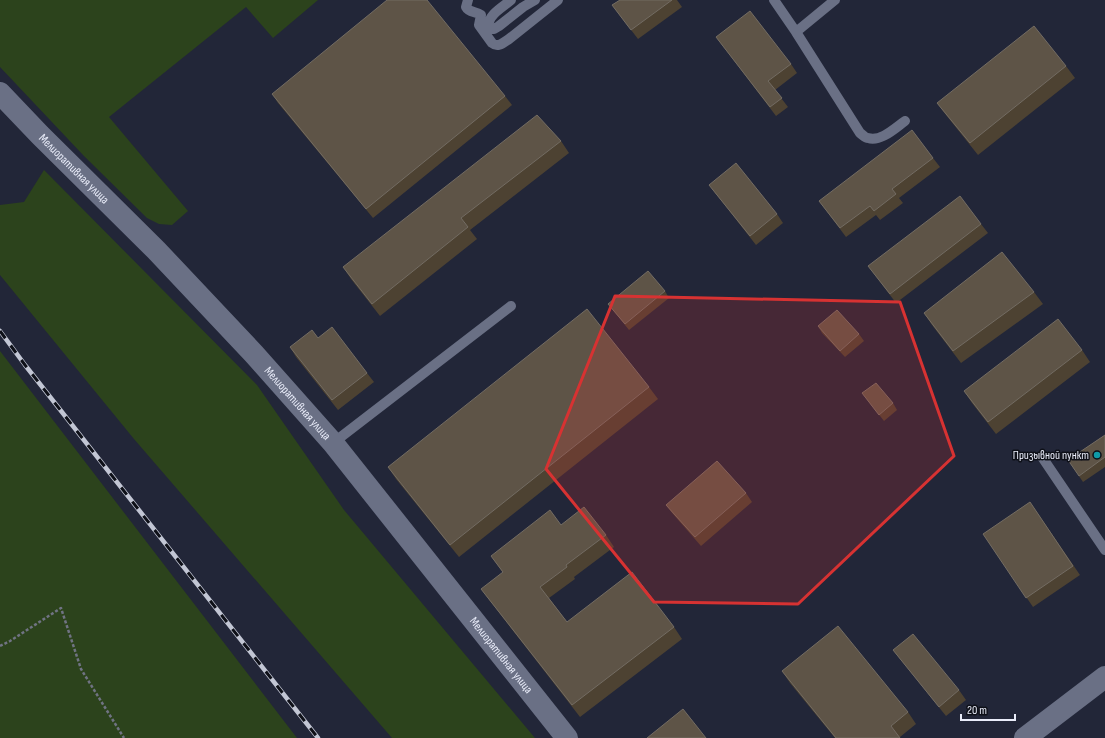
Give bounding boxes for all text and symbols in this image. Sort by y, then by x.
street label: Мелиоративная улица [36,131,113,207]
street label: Мелиоративная улица [261,363,334,443]
place label: Призывной пункт [1013,448,1089,463]
marker: Призывной пункт [1092,450,1102,460]
street label: Мелиоративная улица [466,614,536,697]
scale bar [961,696,1015,722]
text: 20 m [967,703,987,718]

